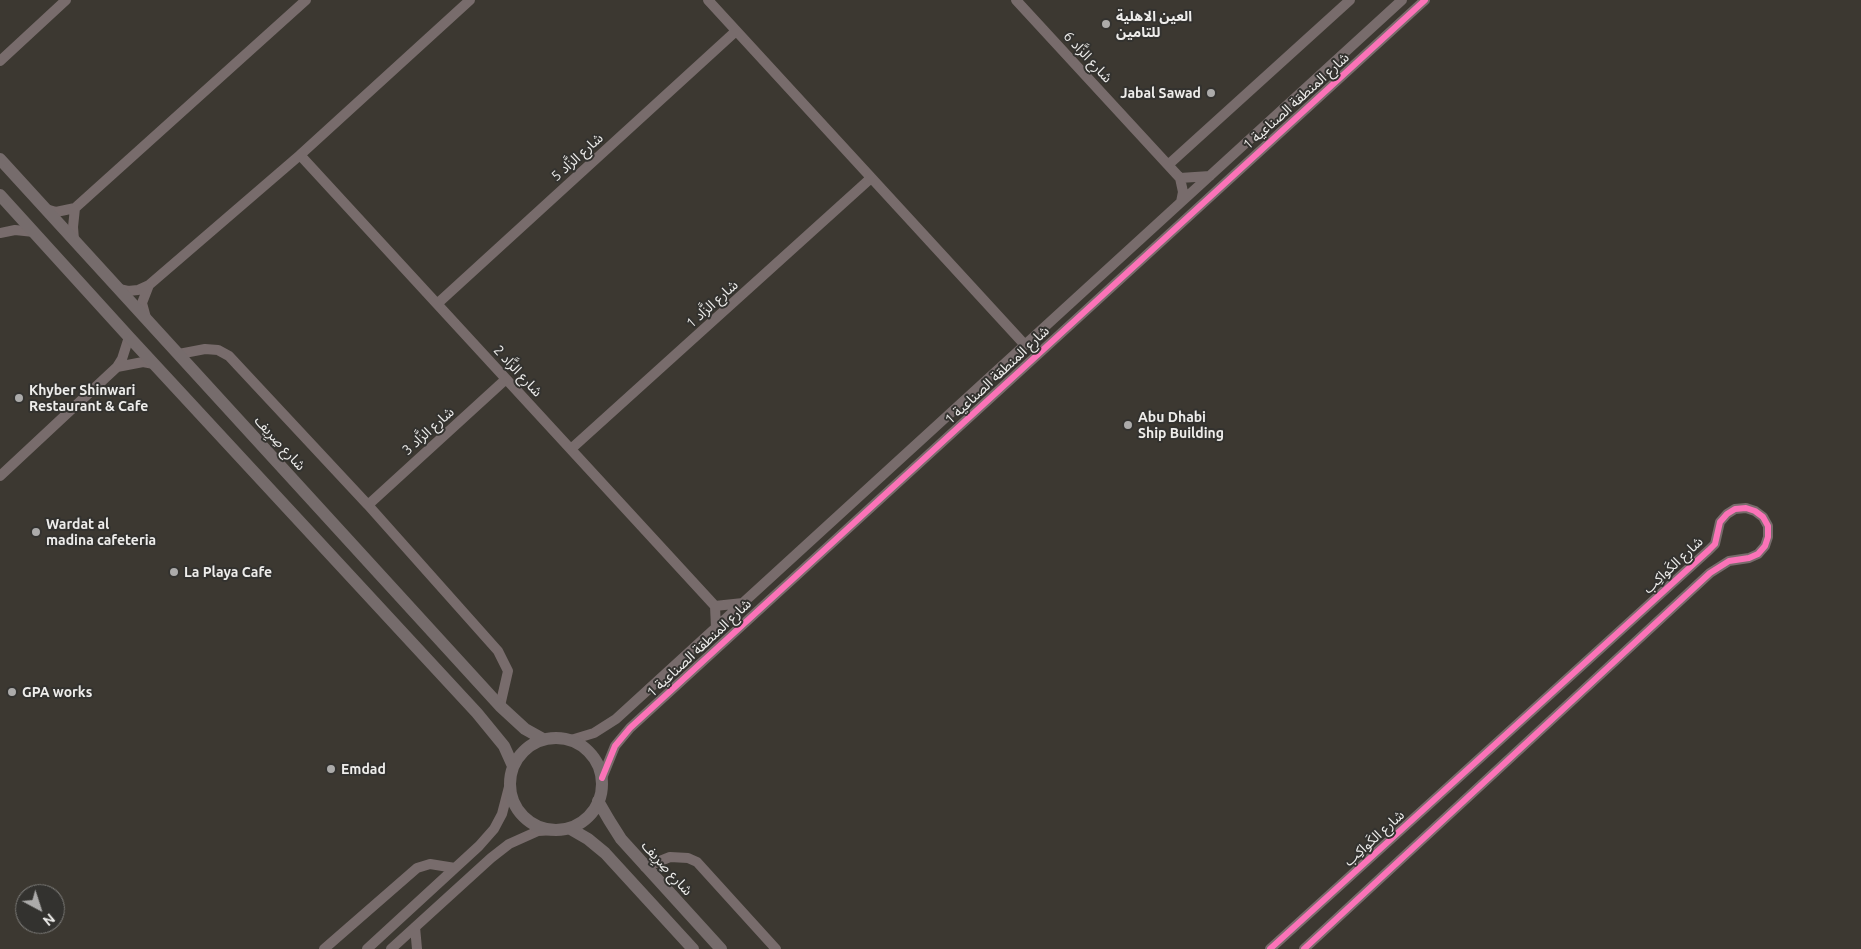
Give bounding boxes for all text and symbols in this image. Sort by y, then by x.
place label: العين الاهلية للتامين [1116,8,1192,40]
marker: العين الاهلية للتامين [1100,18,1112,30]
street label: شارع الزَّاد 6 [1060,28,1116,86]
street label: شارع المنطقة الصناعية 1 [1240,49,1352,153]
place label: Jabal Sawad [1120,85,1201,101]
marker: Jabal Sawad [1205,87,1217,99]
street label: شارع الزَّاد 5 [548,129,606,185]
street label: شارع الزَّاد 1 [683,276,741,332]
street label: شارع المنطقة الصناعية 1 [941,322,1053,428]
street label: شارع الزَّاد 2 [490,342,546,400]
place label: Khyber Shinwari Restaurant & Cafe [29,382,148,414]
marker: Khyber Shinwari Restaurant & Cafe [13,392,25,404]
street label: شارع الزَّاد 3 [399,403,457,459]
place label: Abu Dhabi Ship Building [1138,409,1224,442]
street label: شارع صِرِيف [251,412,309,474]
marker: Abu Dhabi Ship Building [1122,419,1134,431]
place label: Wardat al madina cafeteria [46,516,156,548]
marker: Wardat al madina cafeteria [30,526,42,538]
street label: شارع الكَواكِب [1640,533,1706,597]
place label: La Playa Cafe [184,564,272,580]
marker: La Playa Cafe [168,566,180,578]
street label: شارع المنطقة الصناعية 1 [643,595,755,701]
place label: GPA works [22,684,92,700]
marker: GPA works [6,686,18,698]
place label: Emdad [341,761,386,777]
marker: Emdad [325,763,337,775]
street label: شارع الكَواكِب [1340,806,1408,870]
street label: شارع صِرِيف [638,837,696,899]
north arrow [15,884,65,934]
text: N [40,910,58,929]

